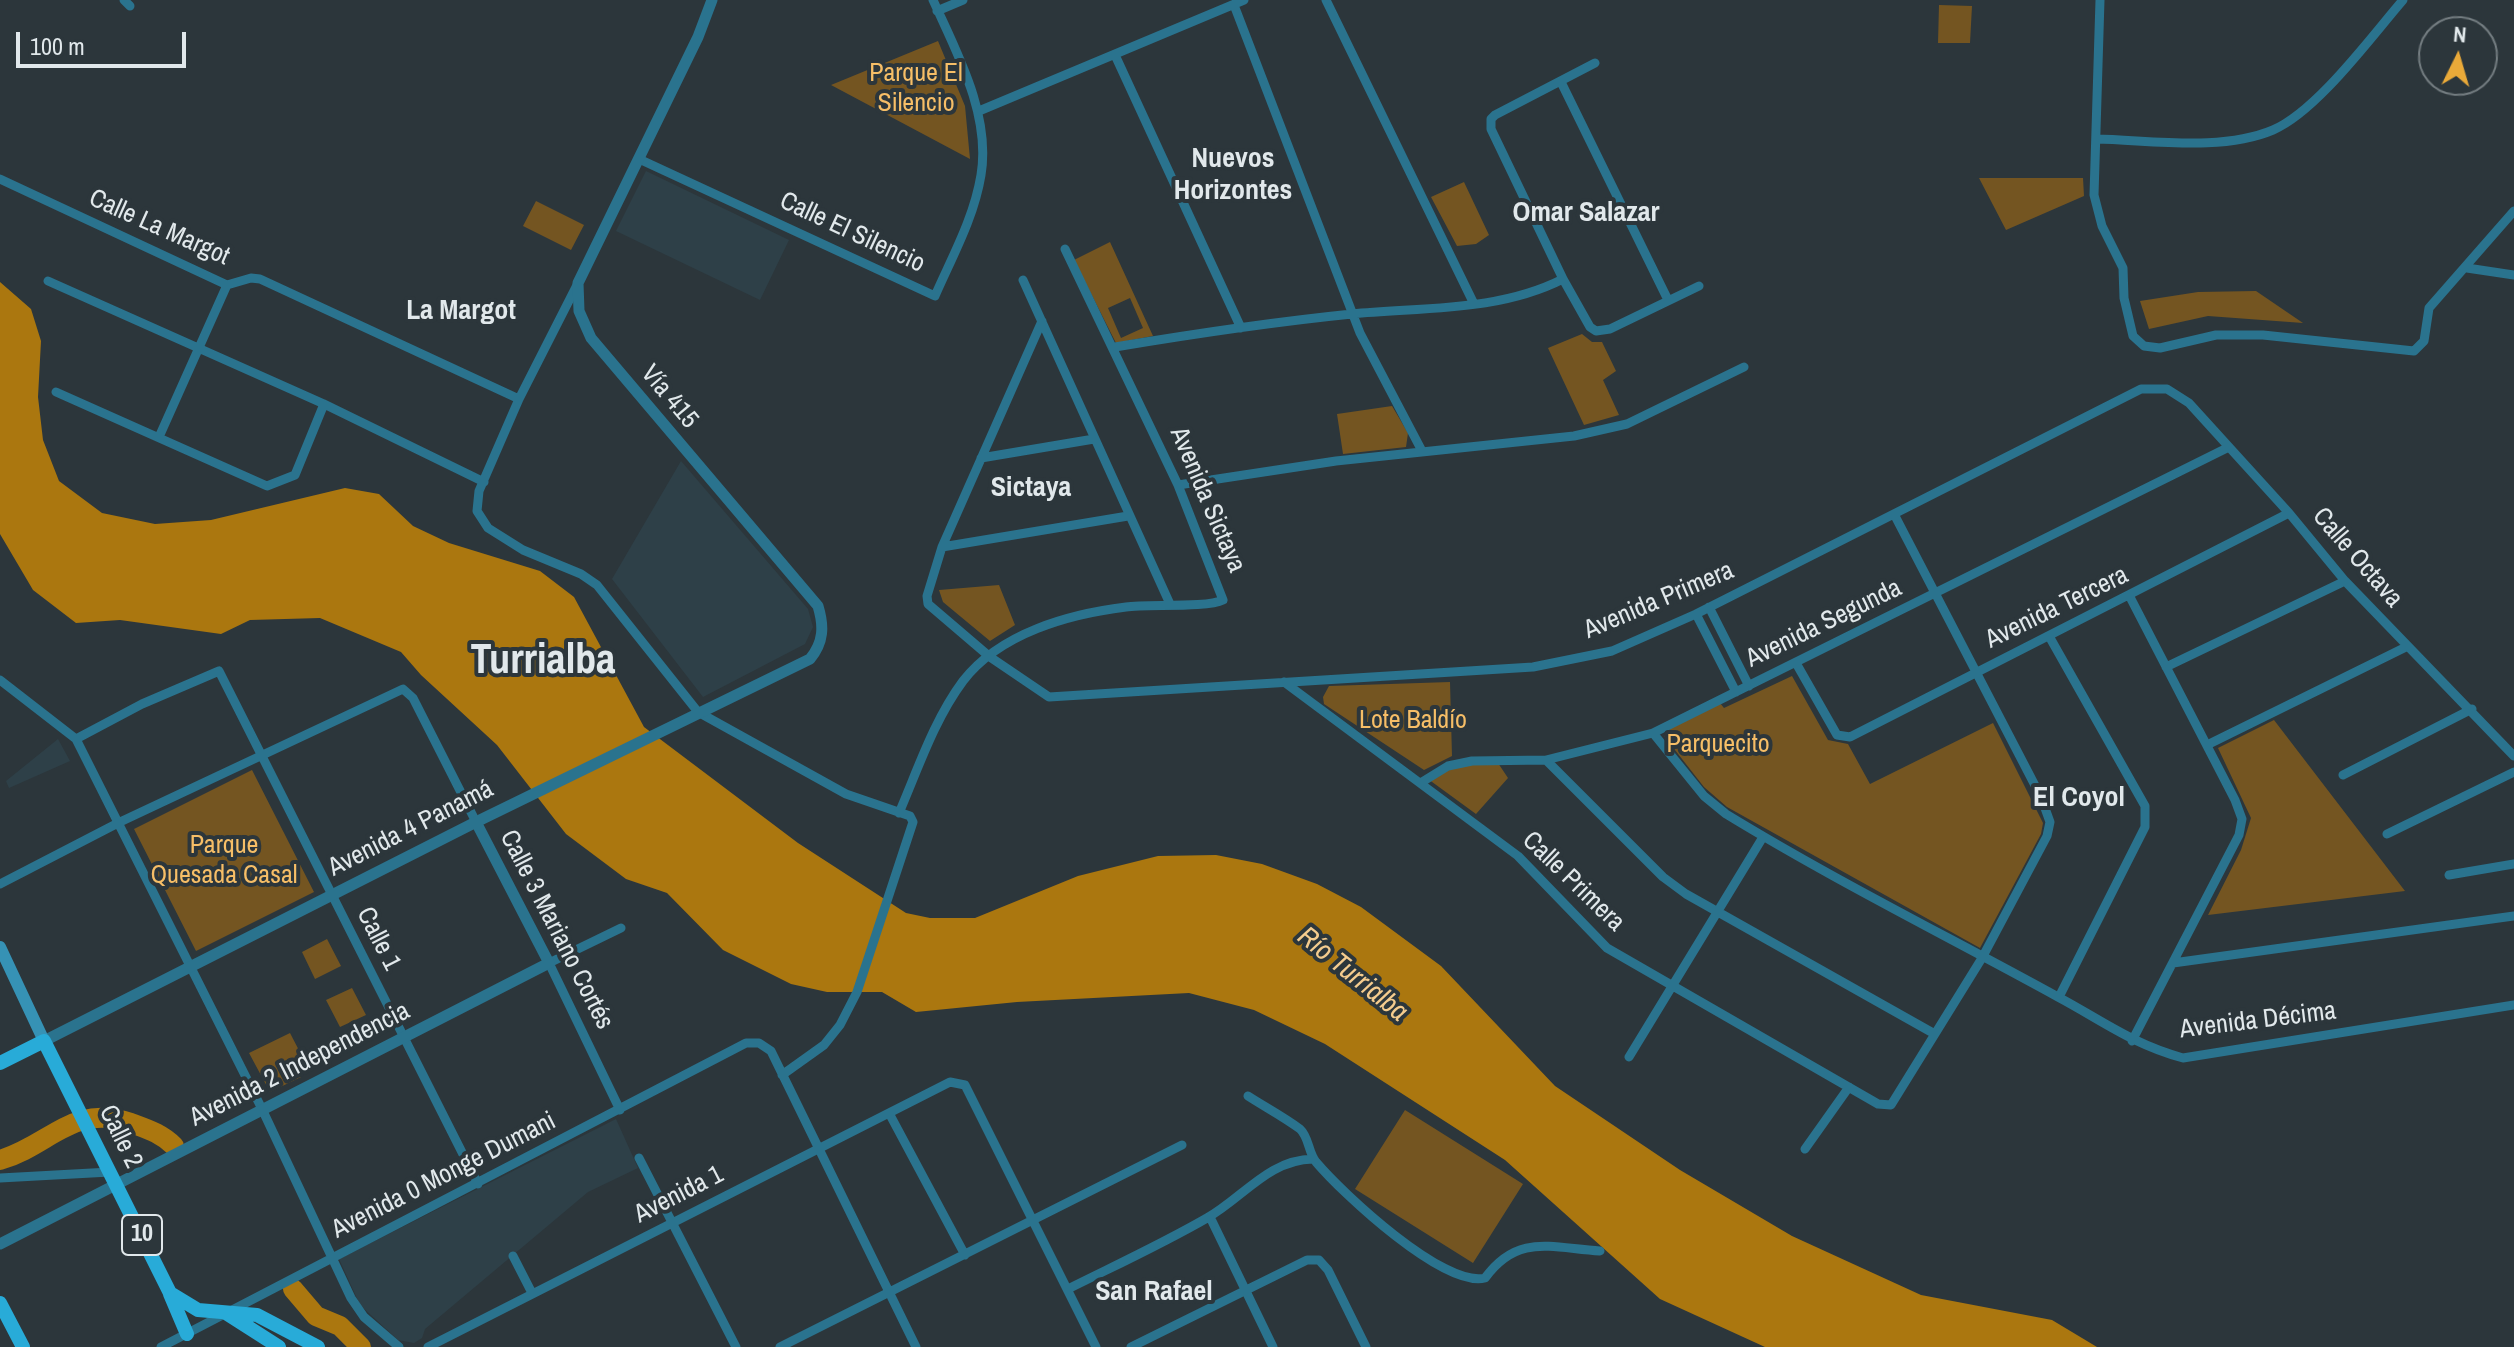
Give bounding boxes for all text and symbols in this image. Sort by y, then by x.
scale bar [20,16,190,66]
north arrow [2418,16,2498,96]
text: N [2452,19,2468,50]
text: 100 m [30,30,85,62]
park label: Parque El Silencio [869,58,963,120]
district label: Nuevos Horizontes [1174,142,1292,208]
street label: Calle La Margot [84,183,234,273]
street label: Calle El Silencio [775,186,929,280]
district label: Omar Salazar [1513,196,1659,230]
district label: La Margot [406,294,516,328]
street label: Vía 415 [634,359,704,435]
street label: Avenida Sictaya [1162,423,1252,577]
district label: Sictaya [991,471,1071,505]
street label: Calle Octava [2305,502,2409,614]
street label: Avenida Primera [1579,555,1739,647]
street label: Avenida Tercera [1981,560,2133,656]
street label: Avenida Segunda [1741,573,1907,675]
district label: Turrialba [471,637,615,687]
park label: Lote Baldío [1359,705,1467,737]
park label: Parquecito [1666,729,1770,761]
street label: Avenida 4 Panamá [323,774,499,884]
district label: El Coyol [2033,781,2125,815]
street label: Calle 3 Mariano Cortés [492,825,620,1035]
street label: Calle Primera [1515,826,1631,938]
park label: Parque Quesada Casal [151,830,297,892]
street label: Calle 1 [349,902,407,976]
water label: Río Turrialba [1290,920,1414,1030]
street label: Avenida 2 Independencia [185,996,415,1134]
street label: Avenida Décima [2178,996,2338,1046]
street label: Calle 2 [91,1100,149,1174]
street label: Avenida 0 Monge Dumani [327,1106,561,1246]
street label: Avenida 1 [629,1159,729,1231]
road number: 10 [122,1215,162,1255]
district label: San Rafael [1095,1275,1213,1309]

